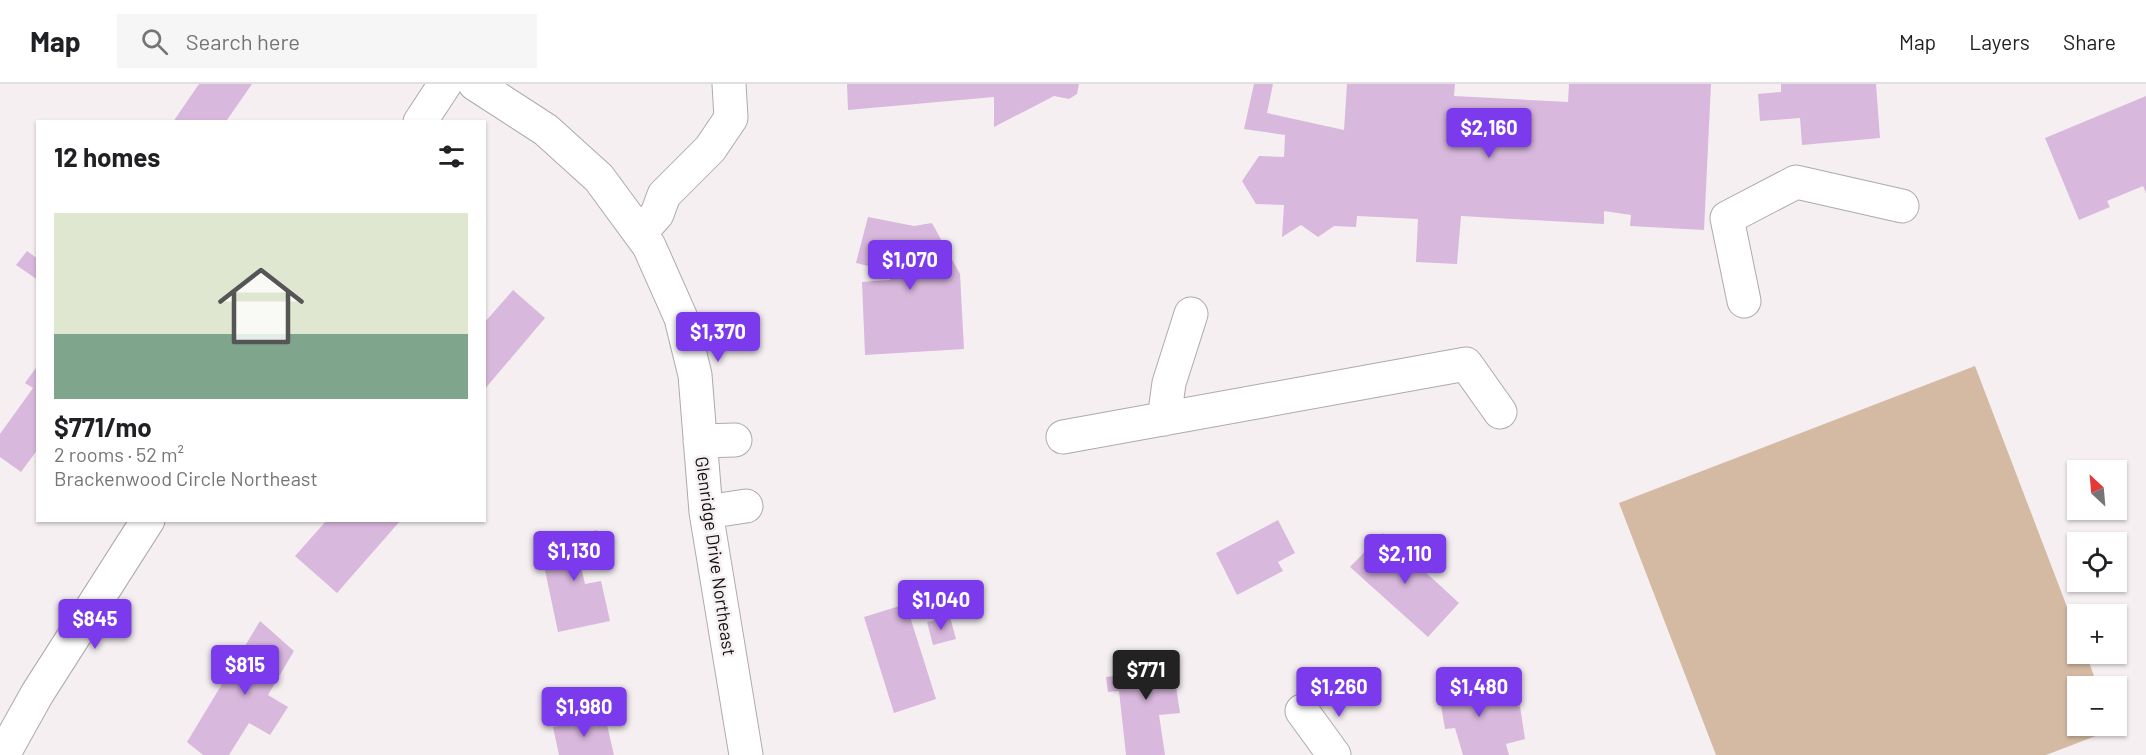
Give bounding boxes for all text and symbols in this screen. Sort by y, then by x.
search box [117,14,537,68]
text: Map [30,24,81,58]
icon: search [138,25,171,58]
text: Search here [186,28,300,54]
text: Map [1899,29,1936,54]
text: Layers [1969,29,2030,54]
text: Share [2063,29,2116,54]
pin: $2,160 [1440,108,1538,159]
text: $2,160 [1460,115,1518,139]
icon: filters [435,140,468,173]
text: 12 homes [54,141,160,172]
pin: $1,070 [861,240,959,291]
text: $1,070 [882,247,938,271]
icon: home [207,252,315,360]
pin: $1,370 [669,312,767,363]
text: $1,370 [690,319,746,343]
text: $771/mo [54,411,152,442]
text: 2 rooms · 52 m² [54,442,184,466]
street label: Glenridge Drive Northeast [691,455,741,657]
north arrow [2067,460,2127,520]
map controls [2067,460,2127,736]
text: Brackenwood Circle Northeast [54,466,318,490]
pin: $1,130 [525,531,623,582]
button: locate [2067,532,2127,592]
pin: $2,110 [1356,534,1454,585]
text: $1,130 [547,538,601,562]
text: $2,110 [1378,541,1432,565]
pin: $1,040 [892,580,990,631]
text: $1,040 [912,587,970,611]
pin: $845 [59,599,131,650]
button: + [2067,604,2127,664]
text: $845 [72,606,118,630]
pin: $815 [209,645,281,696]
pin: $771 [1110,650,1182,701]
text: $815 [225,652,265,676]
text: $771 [1127,657,1165,681]
pin: $1,260 [1290,667,1388,718]
pin: $1,480 [1430,667,1528,718]
text: $1,260 [1310,674,1368,698]
text: $1,480 [1450,674,1508,698]
button: − [2067,676,2127,736]
pin: $1,980 [535,687,633,738]
text: $1,980 [556,694,612,718]

